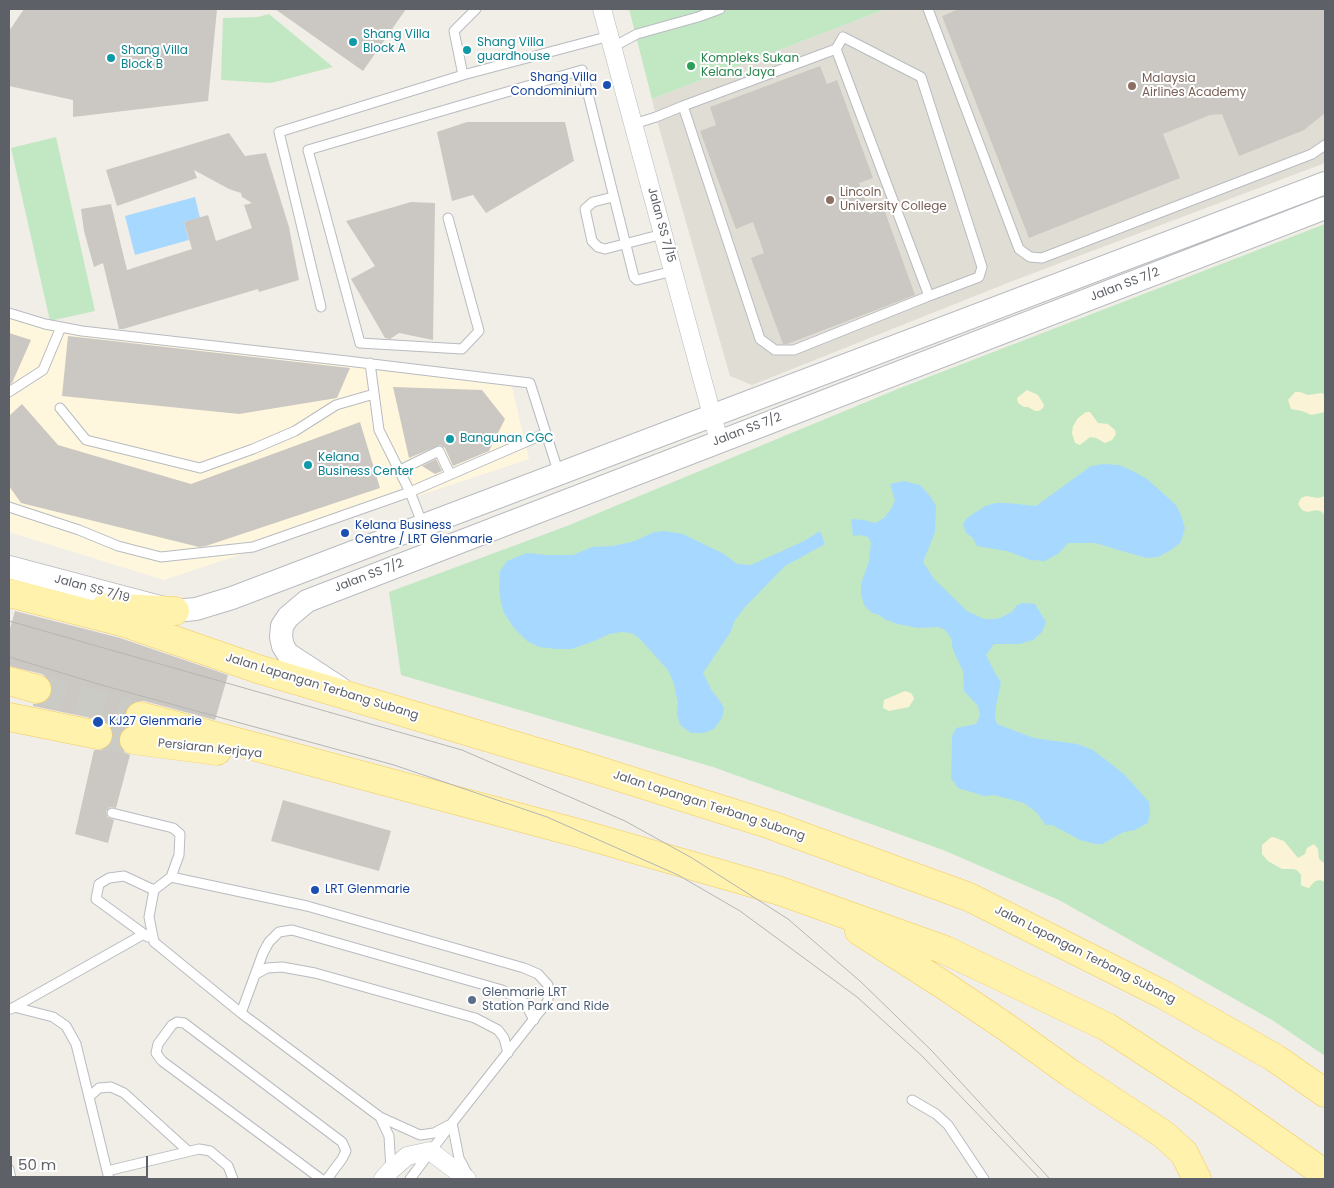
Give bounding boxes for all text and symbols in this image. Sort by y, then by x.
place label: Shang Villa Block A [363,28,430,56]
marker: Shang Villa Block A [347,36,359,48]
place label: Shang Villa guardhouse [477,36,550,64]
place label: Shang Villa Block B [121,44,188,72]
marker: Shang Villa guardhouse [461,44,473,56]
marker: Shang Villa Block B [105,52,117,64]
place label: Kompleks Sukan Kelana Jaya [701,52,799,80]
marker: Kompleks Sukan Kelana Jaya [685,60,697,72]
place label: Shang Villa Condominium [511,71,597,99]
place label: Malaysia Airlines Academy [1142,72,1246,100]
marker: Shang Villa Condominium [601,79,613,91]
marker: Malaysia Airlines Academy [1126,80,1138,92]
street label: Jalan SS 7/15 [644,186,678,264]
place label: Lincoln University College [840,186,947,214]
marker: Lincoln University College [824,194,836,206]
street label: Jalan SS 7/2 [1088,265,1162,305]
street label: Jalan SS 7/2 [710,410,784,450]
place label: Bangunan CGC [460,432,553,446]
marker: Bangunan CGC [444,433,456,445]
place label: Kelana Business Center [318,451,414,479]
marker: Kelana Business Center [302,459,314,471]
place label: Kelana Business Centre / LRT Glenmarie [355,519,493,547]
marker: Kelana Business Centre / LRT Glenmarie [339,527,351,539]
street label: Jalan SS 7/2 [332,556,406,596]
street label: Jalan SS 7/19 [53,572,131,606]
street label: Jalan Lapangan Terbang Subang [224,651,420,723]
marker: KJ27 Glenmarie [91,715,105,729]
place label: KJ27 Glenmarie [109,715,202,729]
street label: Persiaran Kerjaya [157,736,263,762]
street label: Jalan Lapangan Terbang Subang [611,768,807,844]
place label: LRT Glenmarie [325,883,410,897]
marker: LRT Glenmarie [309,884,321,896]
street label: Jalan Lapangan Terbang Subang [992,903,1178,1007]
place label: Glenmarie LRT Station Park and Ride [482,986,609,1014]
marker: Glenmarie LRT Station Park and Ride [466,994,478,1006]
scale bar [12,1146,150,1178]
text: 50 m [18,1154,56,1175]

